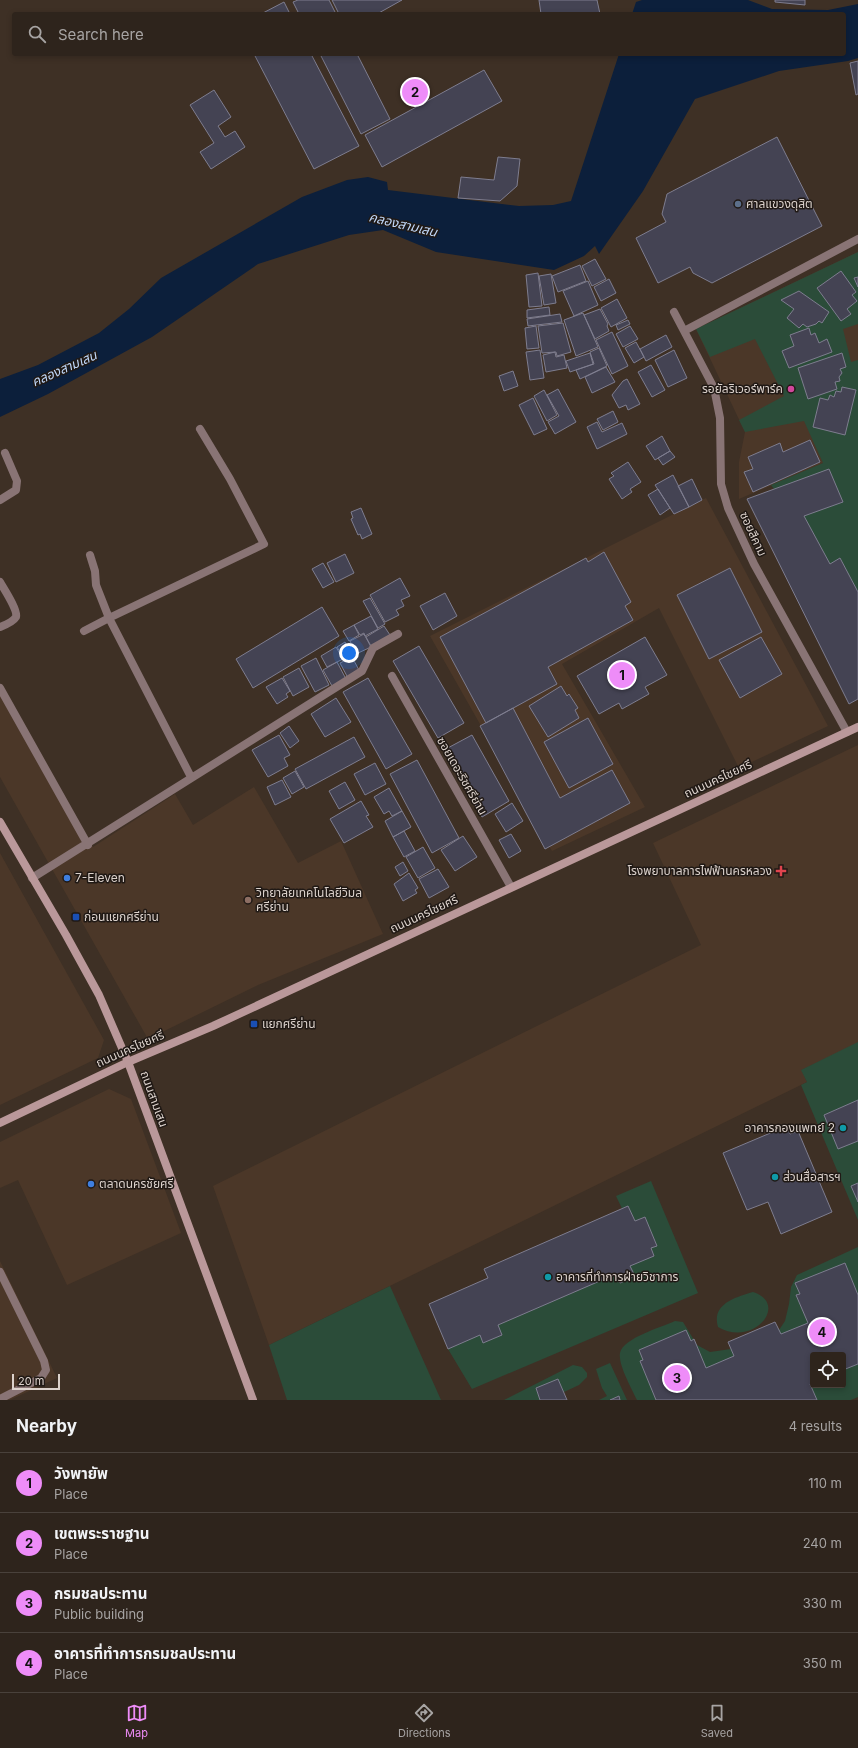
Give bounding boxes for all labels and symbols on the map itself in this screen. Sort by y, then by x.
pin: 2 [402,77,428,107]
place label: ศาลแขวงดุสิต [746,196,813,211]
marker: ศาลแขวงดุสิต [733,199,743,209]
water label: คลองสามเสน [367,208,440,240]
water label: คลองสามเสน [29,346,100,389]
place label: รอยัลริเวอร์พาร์ค [702,381,783,396]
marker: รอยัลริเวอร์พาร์ค [786,384,796,394]
street label: ซอยสีคาม [737,509,770,558]
your location [339,643,359,663]
pin: 1 [609,660,635,690]
street label: ซอยเดอะริชศรีย่าน [434,734,491,817]
street label: ถนนนครไชยศรี [681,756,754,801]
place label: โรงพยาบาลการไฟฟ้านครหลวง [627,863,772,878]
marker: โรงพยาบาลการไฟฟ้านครหลวง [775,865,787,877]
place label: 7-Eleven [75,870,125,885]
marker: 7-Eleven [62,873,72,883]
place label: วิทยาลัยเทคโนโลยีวิมล ศรีย่าน [255,885,362,914]
street label: ถนนนครไชยศรี [387,891,460,936]
marker: วิทยาลัยเทคโนโลยีวิมล ศรีย่าน [243,895,253,905]
place label: ก่อนแยกศรีย่าน [84,909,159,924]
marker: ก่อนแยกศรีย่าน [71,912,81,922]
place label: แยกศรีย่าน [262,1016,316,1031]
marker: แยกศรีย่าน [249,1019,259,1029]
street label: ถนนนครไชยศรี [93,1027,166,1070]
street label: ถนนสามเสน [137,1069,172,1129]
place label: อาคารกองแพทย์ 2 [745,1120,835,1135]
marker: อาคารกองแพทย์ 2 [838,1123,848,1133]
place label: ส่วนสื่อสารฯ [783,1168,841,1184]
marker: ส่วนสื่อสารฯ [770,1172,780,1182]
place label: ตลาดนครชัยศรี [99,1176,174,1191]
marker: ตลาดนครชัยศรี [86,1179,96,1189]
place label: อาคารที่ทำการฝ่ายวิชาการ [556,1268,679,1284]
marker: อาคารที่ทำการฝ่ายวิชาการ [543,1272,553,1282]
pin: 4 [809,1317,835,1347]
pin: 3 [664,1363,690,1393]
scale bar [12,1372,60,1391]

